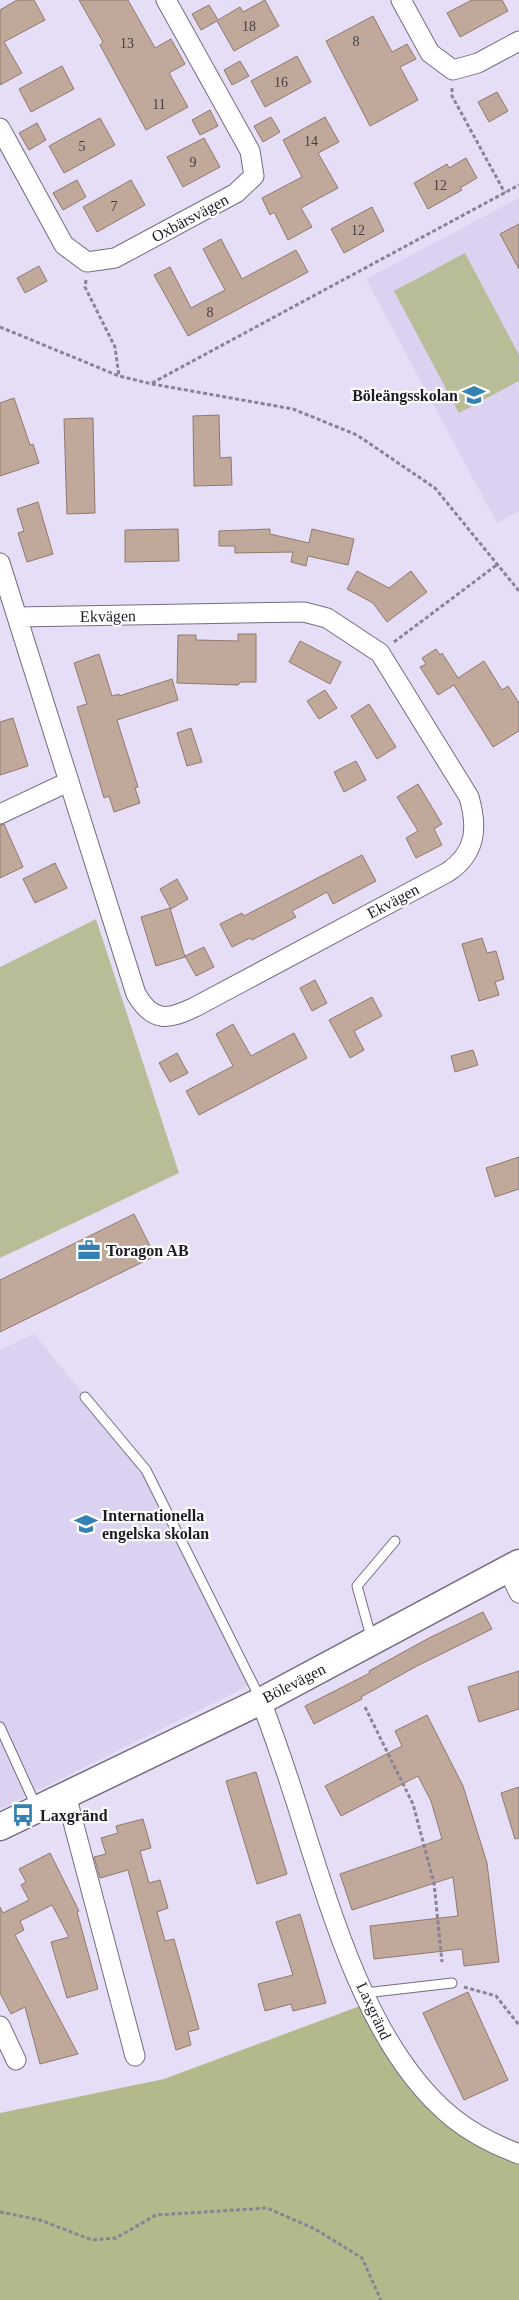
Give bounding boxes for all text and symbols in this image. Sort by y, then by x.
house number: 18 [242,19,256,34]
house number: 8 [353,34,360,49]
house number: 13 [120,36,134,51]
house number: 16 [274,75,288,90]
house number: 11 [152,97,166,112]
house number: 14 [304,134,318,149]
house number: 5 [79,139,86,154]
house number: 9 [190,155,197,170]
house number: 12 [433,178,447,193]
street label: Oxbärsvägen [149,191,232,246]
house number: 7 [111,199,118,214]
house number: 12 [351,223,365,238]
house number: 8 [207,305,214,320]
school or university icon: Böleängsskolan [461,382,487,408]
place label: Böleängsskolan [352,387,458,405]
street label: Ekvägen [80,607,136,626]
street label: Ekvägen [364,880,422,923]
office icon: Toragon AB [76,1237,102,1263]
place label: Toragon AB [106,1242,189,1260]
place label: Internationella engelska skolan [102,1507,209,1543]
school or university icon: Internationella engelska skolan [73,1511,99,1537]
street label: Bölevägen [260,1660,329,1707]
bus stop icon: Laxgränd [10,1802,36,1828]
place label: Laxgränd [40,1807,108,1825]
street label: Laxgränd [352,1980,395,2043]

